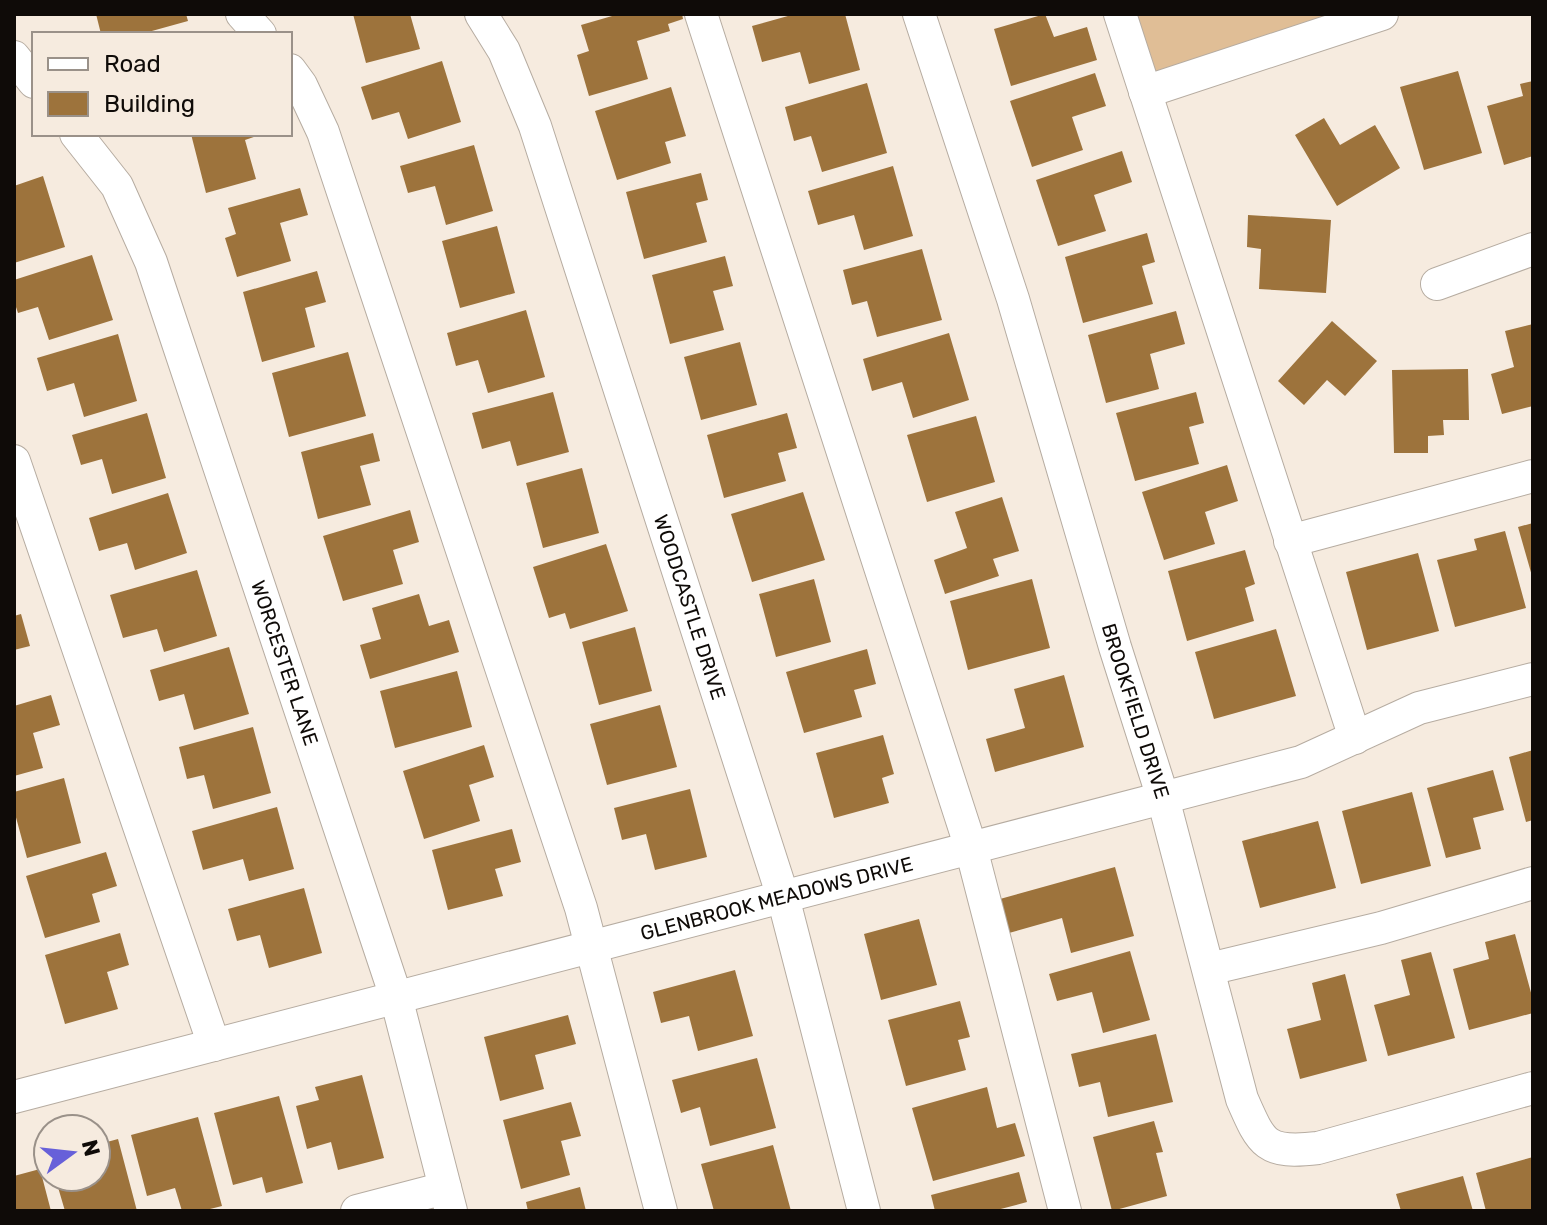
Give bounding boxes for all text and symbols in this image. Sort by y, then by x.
legend [32,32,292,136]
text: Road [104,50,161,78]
text: Building [104,90,195,118]
street label: WOODCASTLE DRIVE [649,512,731,703]
street label: WORCESTER LANE [246,577,323,749]
street label: BROOKFIELD DRIVE [1097,621,1174,802]
street label: GLENBROOK MEADOWS DRIVE [638,852,915,945]
north arrow [32,1113,112,1193]
text: N [76,1137,106,1159]

